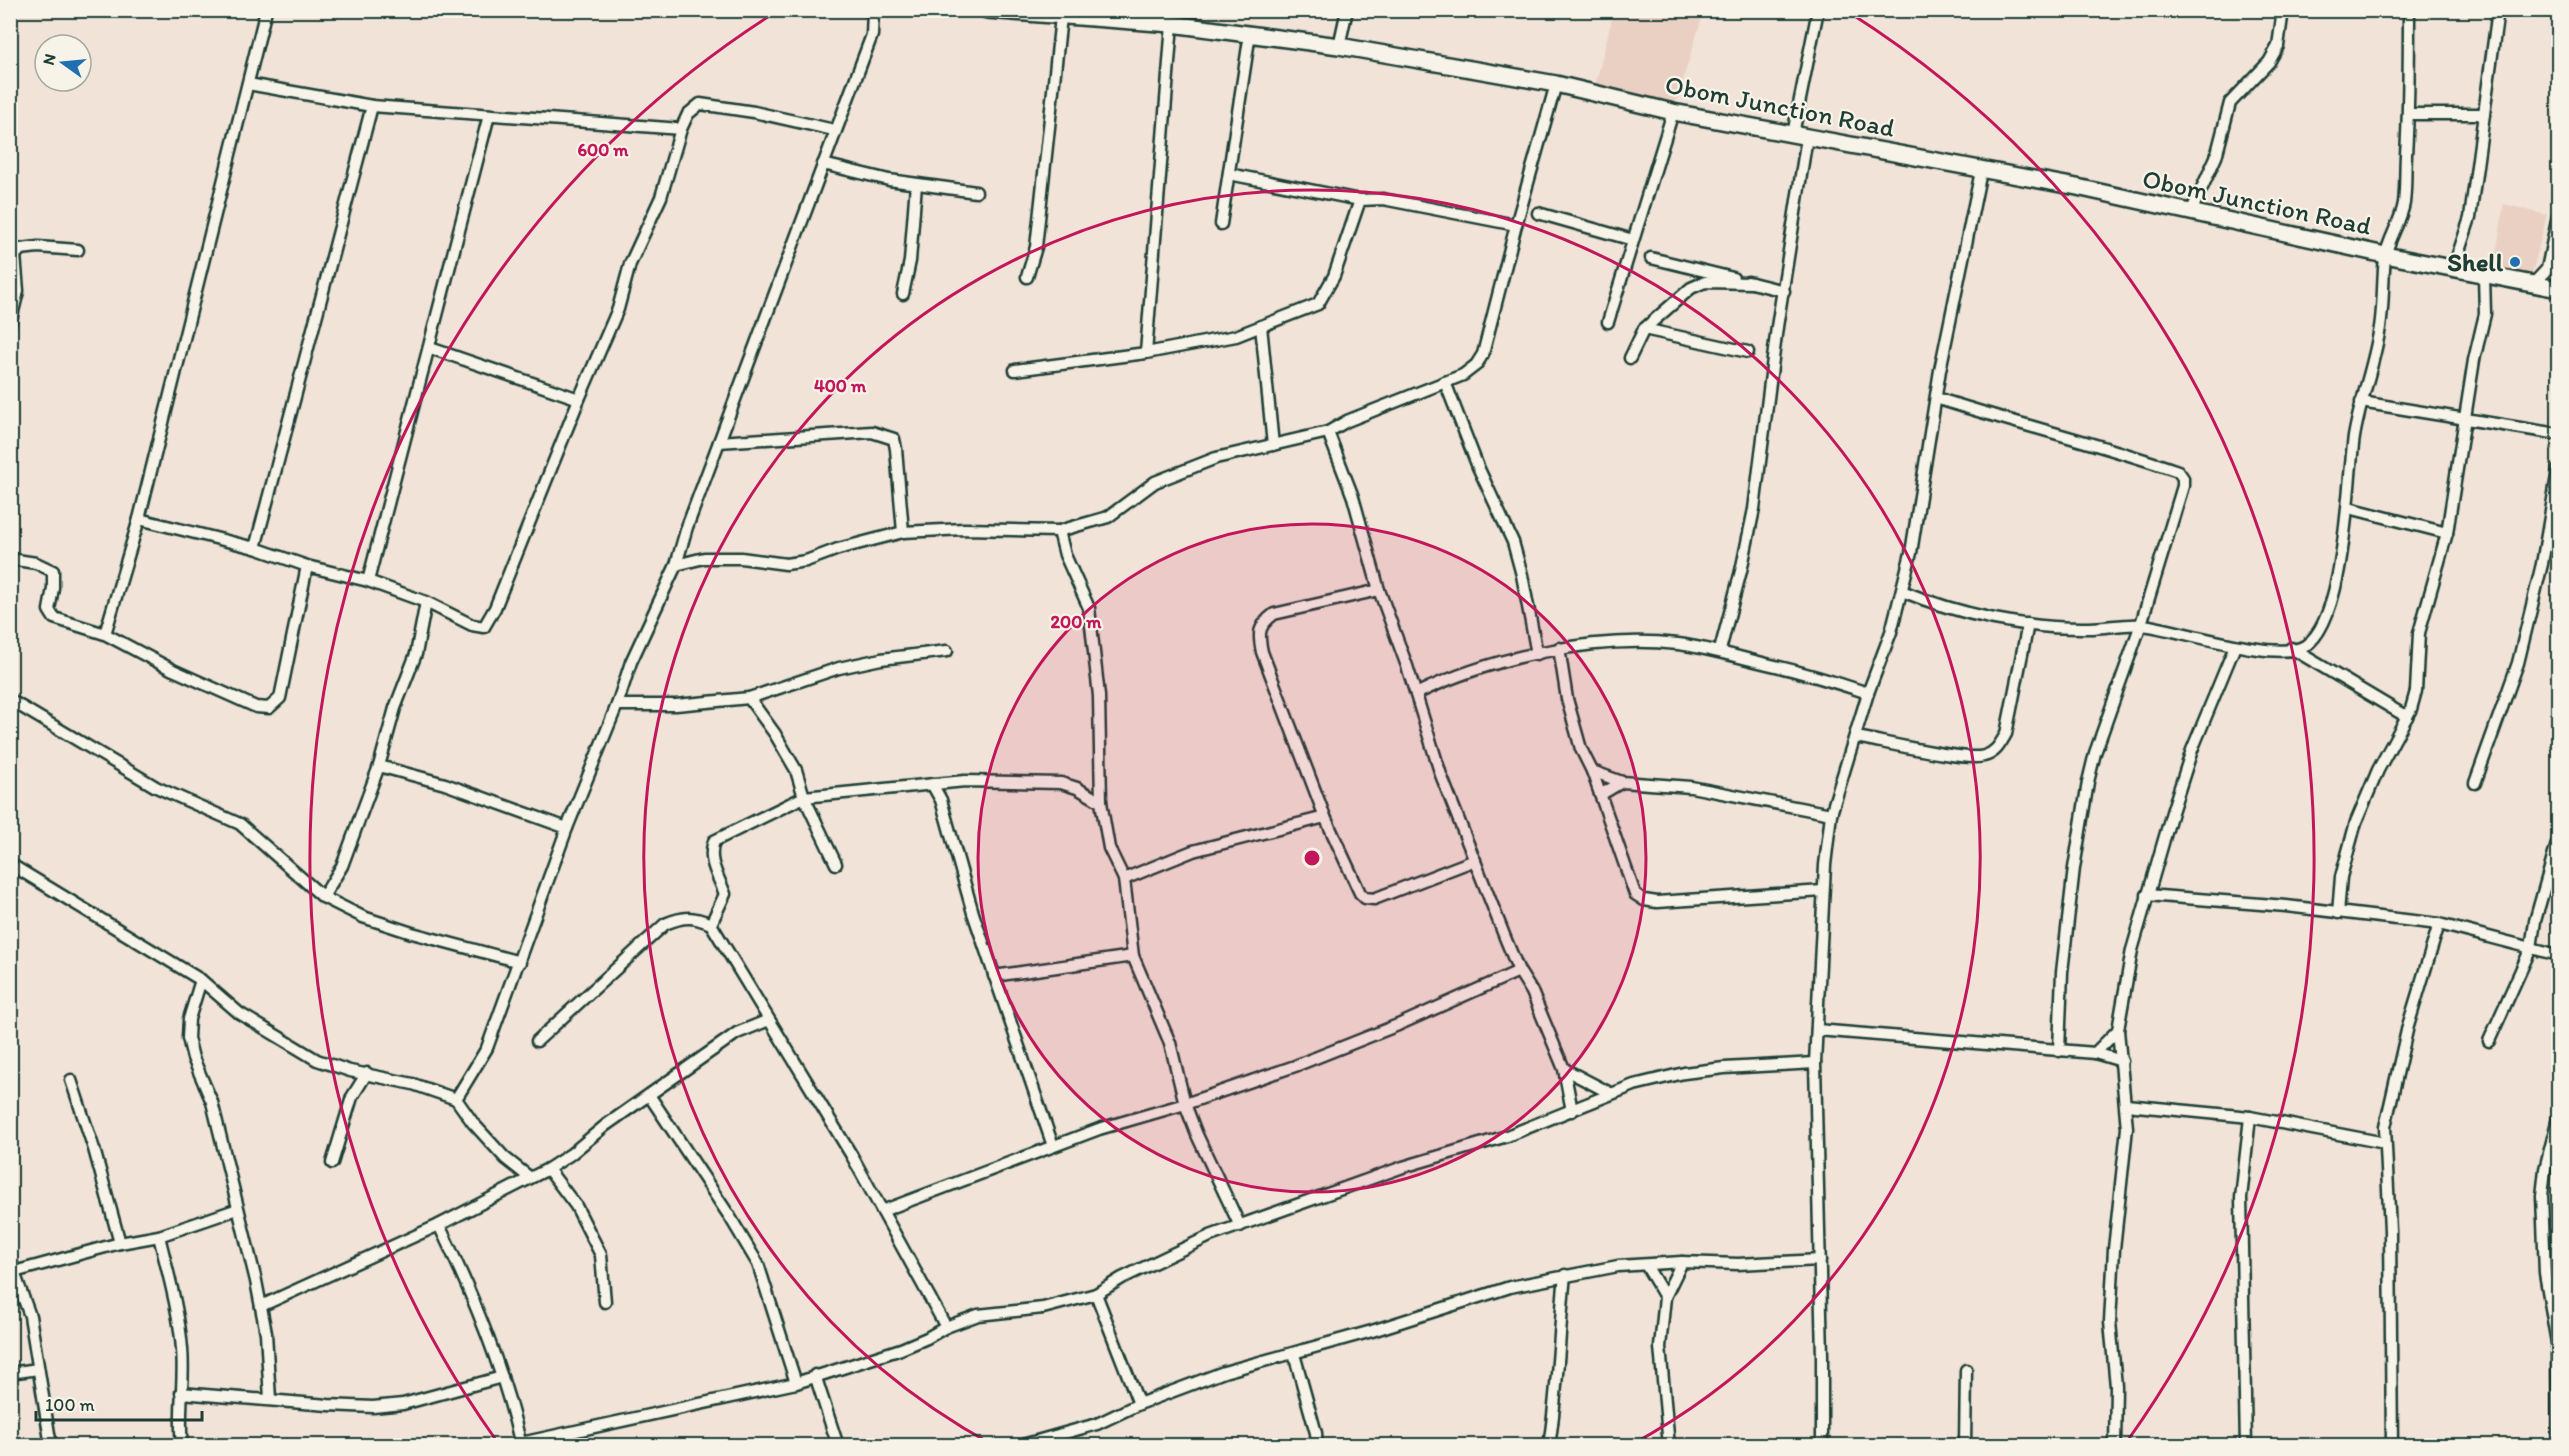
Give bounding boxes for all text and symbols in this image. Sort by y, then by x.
north arrow [33,33,93,93]
text: N [38,52,60,67]
street label: Obom Junction Road [1662,68,1898,144]
text: 600 m [578,139,629,161]
street label: Obom Junction Road [2140,162,2375,242]
place label: Shell [2447,246,2504,278]
marker: Shell [2508,255,2522,269]
text: 400 m [814,375,867,397]
text: 200 m [1051,611,1102,633]
centre of rings [1302,848,1322,868]
scale bar [36,1384,202,1422]
text: 100 m [45,1394,95,1416]

